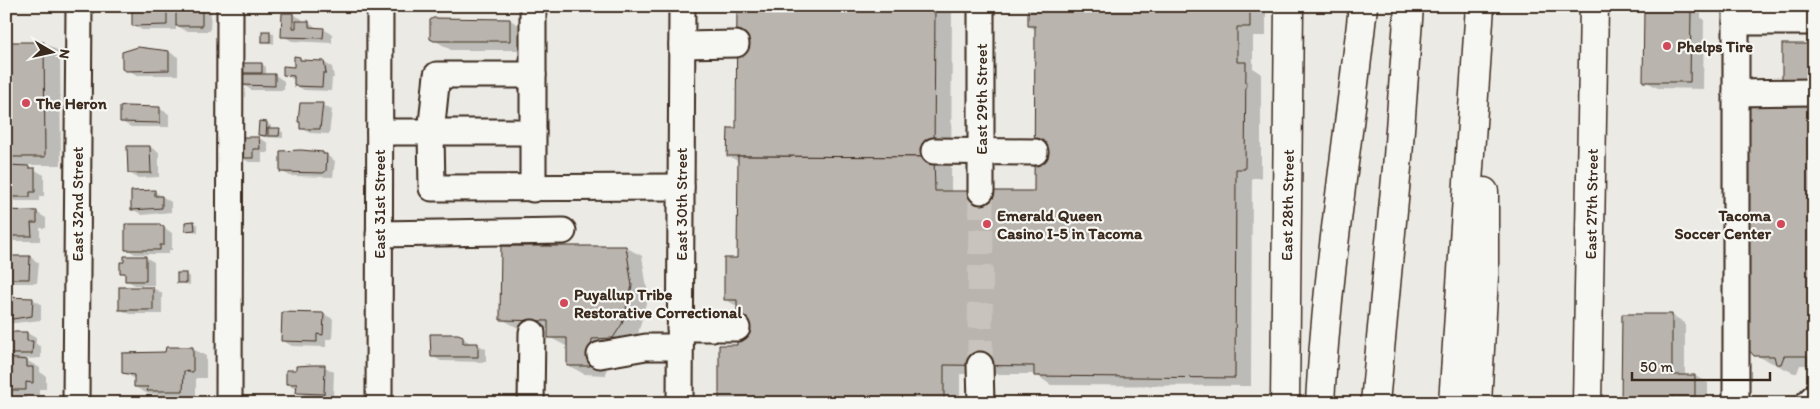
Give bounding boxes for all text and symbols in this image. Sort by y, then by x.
north arrow [28,28,78,78]
place label: Phelps Tire [1677,37,1753,57]
marker: Phelps Tire [1661,40,1673,52]
street label: East 29th Street [972,43,991,155]
text: N [55,48,73,60]
place label: The Heron [35,94,108,113]
marker: The Heron [20,97,32,109]
street label: East 32nd Street [68,146,87,262]
street label: East 30th Street [672,147,691,261]
street label: East 27th Street [1581,148,1602,260]
street label: East 31st Street [370,149,389,259]
street label: East 28th Street [1277,149,1298,261]
place label: Emerald Queen Casino I-5 in Tacoma [997,206,1143,243]
place label: Tacoma Soccer Center [1674,206,1772,243]
marker: Emerald Queen Casino I-5 in Tacoma [981,218,993,230]
marker: Tacoma Soccer Center [1775,218,1787,230]
place label: Puyallup Tribe Restorative Correctional [574,285,742,322]
marker: Puyallup Tribe Restorative Correctional [558,297,570,309]
scale bar [1632,349,1770,381]
text: 50 m [1640,358,1673,376]

